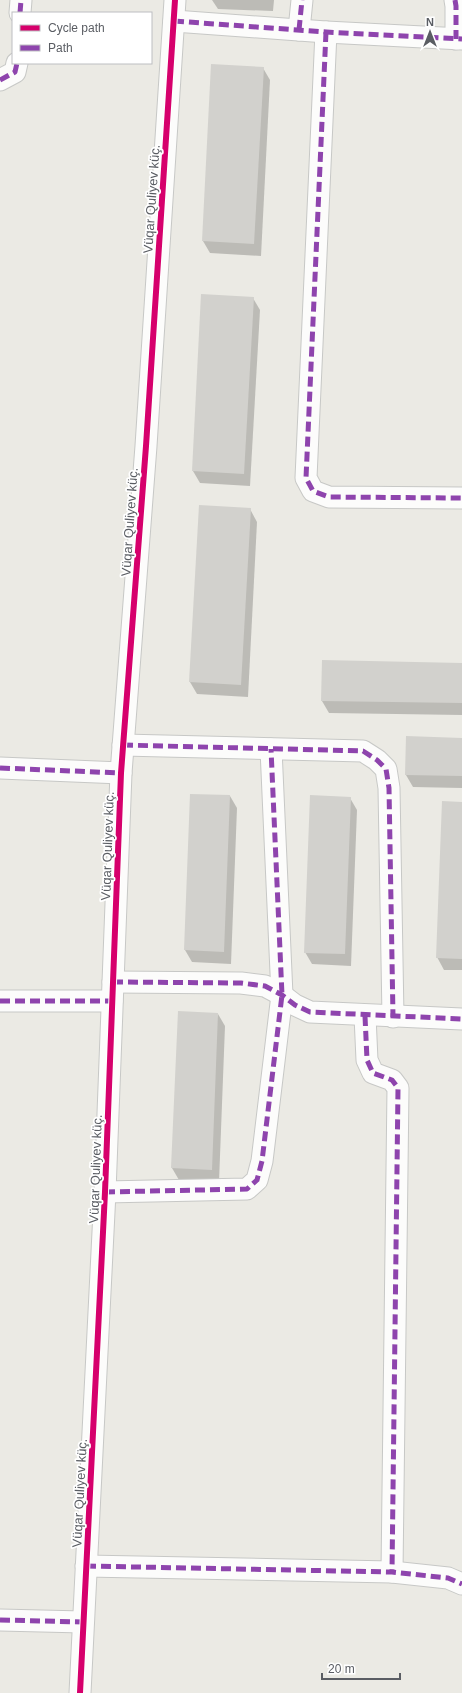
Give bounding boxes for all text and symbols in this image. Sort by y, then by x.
legend [12,12,152,64]
north arrow [410,12,450,52]
text: N [426,16,434,28]
text: Cycle path [48,21,105,35]
text: Path [48,41,73,55]
street label: Vüqar Quliyev küç. [140,144,163,254]
street label: Vüqar Quliyev küç. [118,467,141,577]
street label: Vüqar Quliyev küç. [98,791,117,901]
street label: Vüqar Quliyev küç. [86,1114,105,1224]
street label: Vüqar Quliyev küç. [69,1438,90,1548]
scale bar [322,1655,400,1681]
text: 20 m [328,1662,355,1676]

